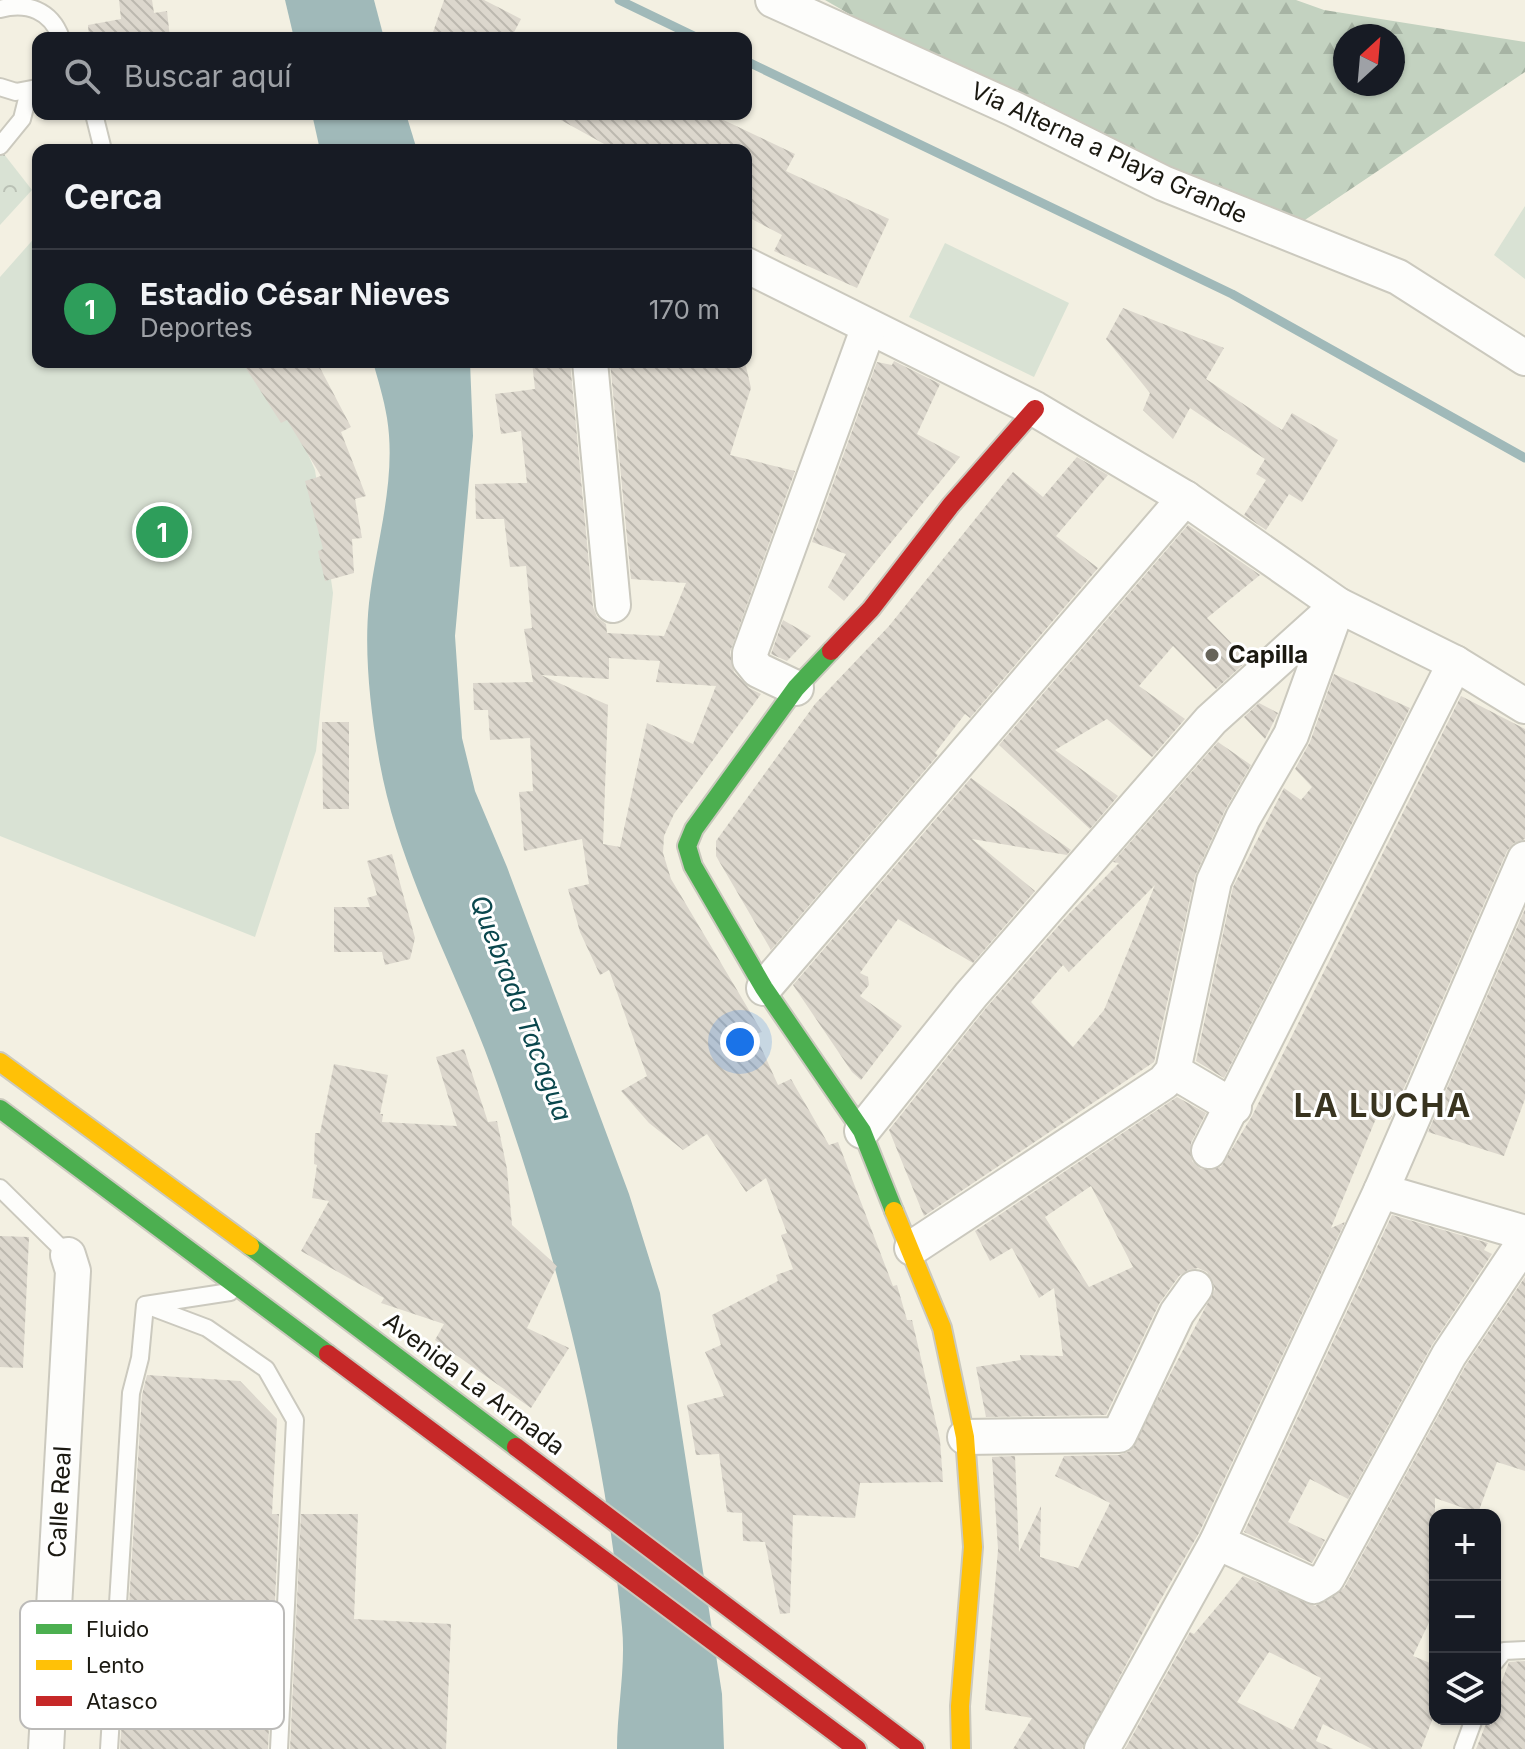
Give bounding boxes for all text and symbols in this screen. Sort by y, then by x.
north arrow [1333,24,1405,96]
search box [32,32,752,120]
icon: search [60,54,104,98]
text: Buscar aquí [124,58,291,94]
street label: Vía Alterna a Playa Grande [966,76,1252,230]
text: Cerca [64,176,163,217]
text: Estadio César Nieves [140,276,450,312]
text: 1 [84,294,96,325]
text: 170 m [649,294,720,325]
text: Deportes [140,312,253,343]
pin: 1 [136,502,188,562]
place label: Capilla [1228,640,1308,669]
marker: Capilla [1203,646,1221,664]
water label: Quebrada Tacagua [464,890,579,1125]
your location [720,1022,760,1062]
district label: LA LUCHA [1294,1086,1472,1125]
street label: Avenida La Armada [378,1306,571,1461]
street label: Calle Real [42,1445,77,1559]
map controls [1429,1509,1501,1725]
button: + [1429,1509,1501,1581]
button: − [1429,1581,1501,1653]
legend [20,1601,284,1729]
text: Fluido [86,1616,149,1642]
text: Lento [86,1652,144,1678]
button: layers [1429,1653,1501,1725]
text: Atasco [86,1688,158,1714]

